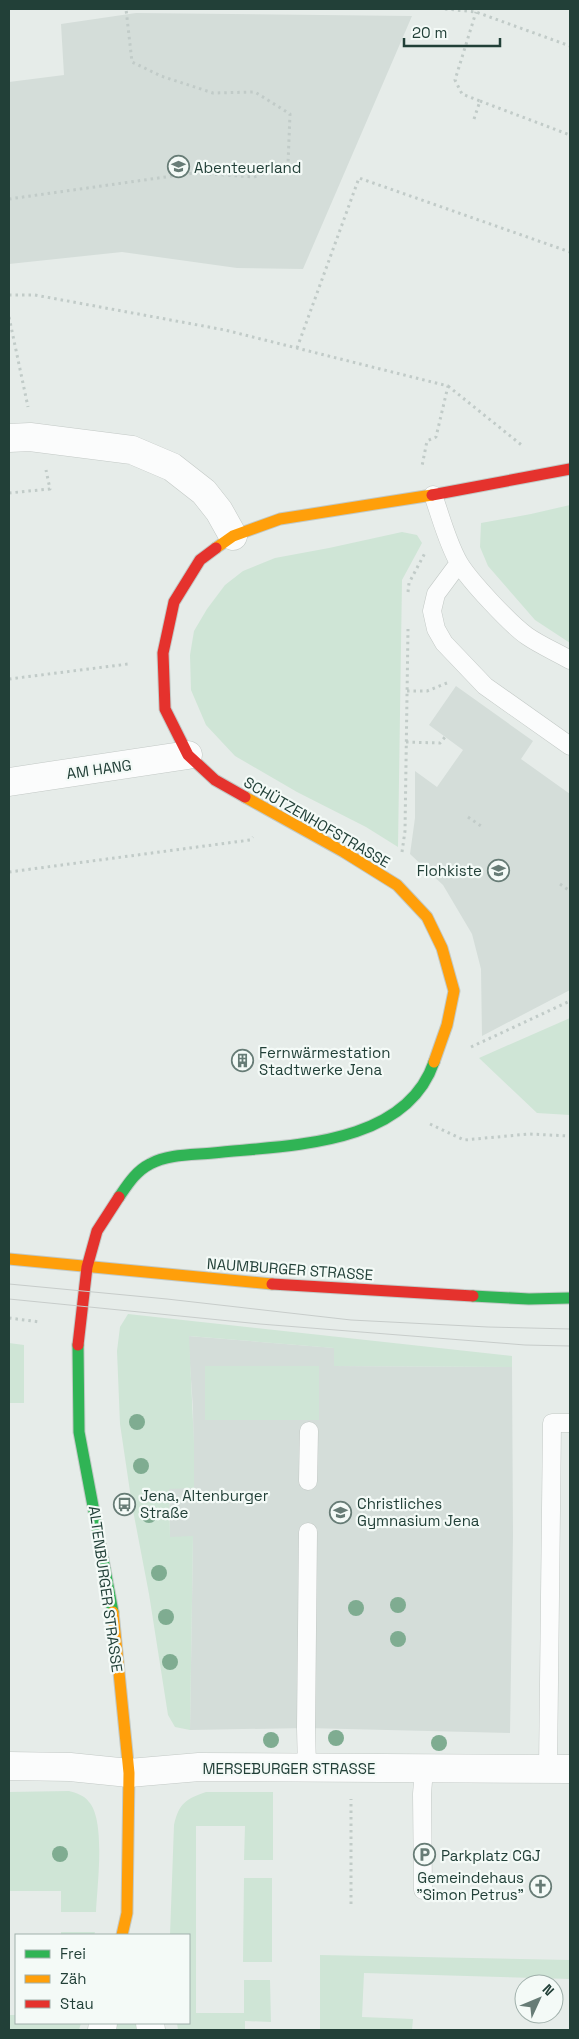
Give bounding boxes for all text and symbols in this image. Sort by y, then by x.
scale bar [404,15,500,47]
text: 20 m [412,23,447,42]
school or university icon: Abenteuerland [166,155,190,179]
place label: Abenteuerland [194,158,301,177]
street label: AM HANG [65,755,133,783]
street label: SCHÜTZENHOFSTRASSE [240,772,394,872]
school or university icon: Flohkiste [486,858,510,882]
place label: Flohkiste [417,861,482,880]
place label: Fernwärmestation Stadtwerke Jena [259,1043,390,1079]
building icon: Fernwärmestation Stadtwerke Jena [231,1049,255,1073]
street label: NAUMBURGER STRASSE [206,1254,374,1284]
place label: Jena, Altenburger Straße [140,1486,269,1522]
bus stop icon: Jena, Altenburger Straße [112,1492,136,1516]
place label: Christliches Gymnasium Jena [357,1494,480,1530]
school or university icon: Christliches Gymnasium Jena [329,1500,353,1524]
street label: ALTENBURGER STRASSE [85,1505,127,1673]
street label: MERSEBURGER STRASSE [203,1759,375,1778]
parking icon: Parkplatz CGJ [413,1843,437,1867]
place label: Parkplatz CGJ [441,1846,541,1865]
place label: Gemeindehaus "Simon Petrus" [416,1868,524,1904]
church icon: Gemeindehaus "Simon Petrus" [528,1874,552,1898]
legend [15,1934,190,2024]
text: Frei [60,1944,86,1963]
text: Zäh [60,1969,86,1988]
north arrow [514,1974,564,2024]
text: N [539,1980,558,2000]
text: Stau [60,1994,94,2013]

